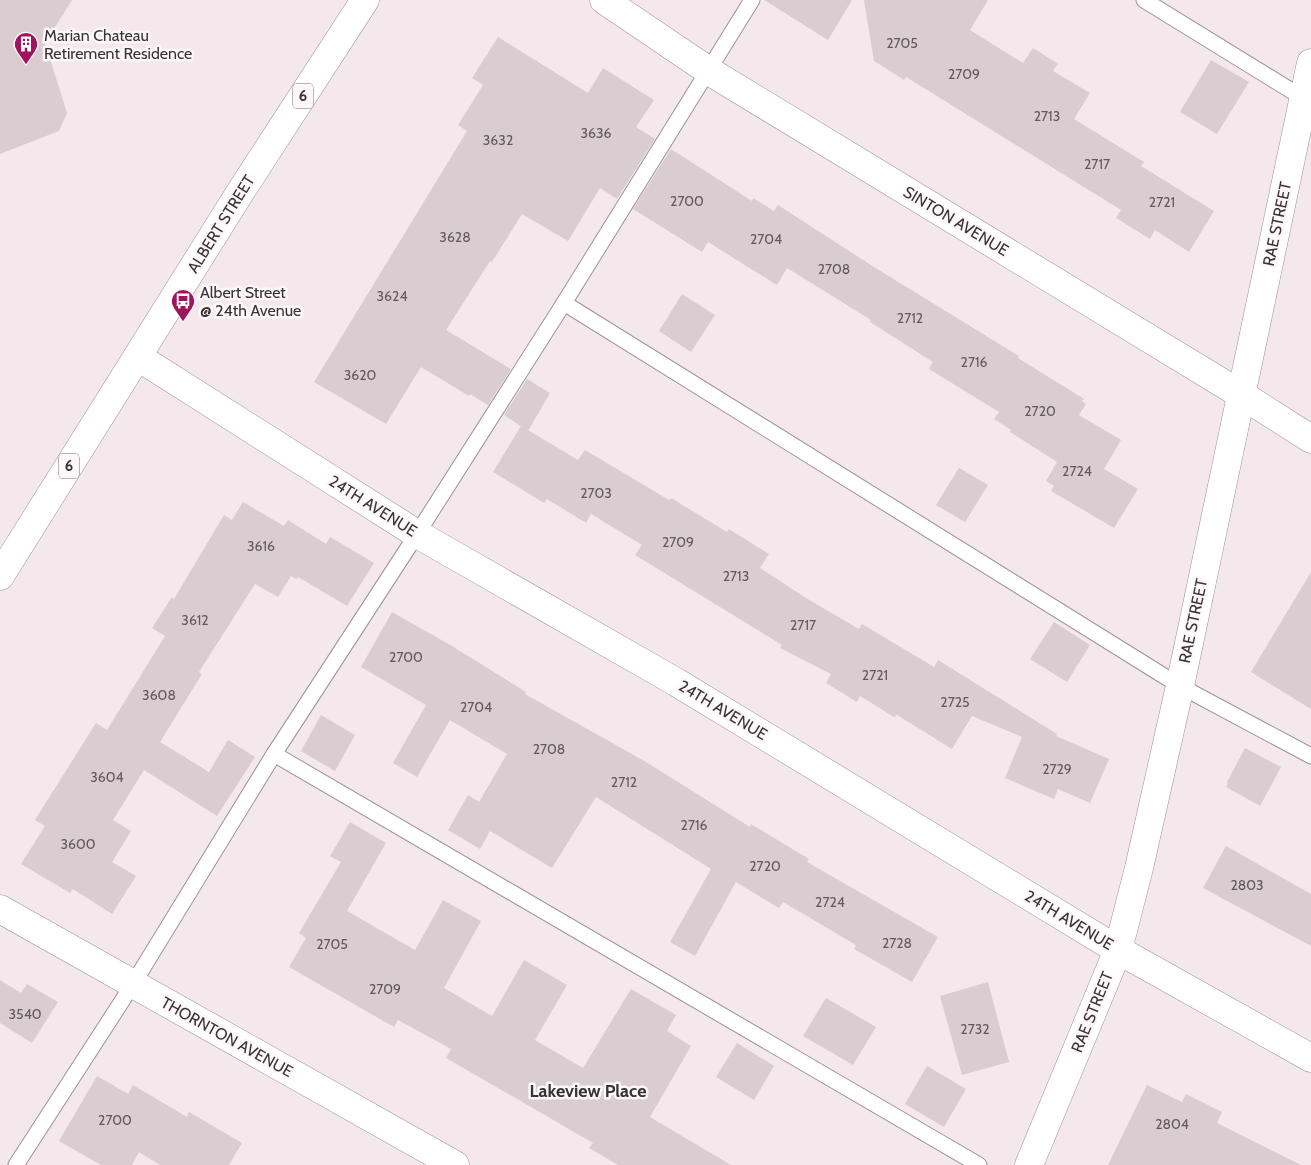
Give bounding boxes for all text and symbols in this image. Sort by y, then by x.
place label: Marian Chateau Retirement Residence [44,26,192,63]
building icon: Marian Chateau Retirement Residence [13,31,39,65]
house number: 2705 [886,34,918,52]
house number: 2709 [948,65,980,83]
road number: 6 [293,84,313,108]
house number: 2713 [1034,107,1060,125]
house number: 3636 [580,124,612,142]
house number: 3632 [483,131,513,149]
house number: 2717 [1084,155,1110,173]
street label: ALBERT STREET [183,171,259,276]
street label: RAE STREET [1259,180,1295,268]
street label: SINTON AVENUE [900,182,1012,260]
house number: 2700 [670,192,704,210]
house number: 2721 [1149,193,1175,211]
house number: 3628 [439,228,471,246]
house number: 2704 [750,230,782,248]
house number: 2708 [818,260,850,278]
place label: Albert Street @ 24th Avenue [200,283,301,320]
house number: 3624 [377,287,407,305]
bus stop icon: Albert Street @ 24th Avenue [170,288,196,322]
house number: 2712 [897,309,923,327]
house number: 2716 [961,353,987,371]
house number: 3620 [344,366,377,384]
house number: 2720 [1024,402,1056,420]
road number: 6 [59,454,79,478]
house number: 2724 [1062,462,1092,480]
street label: 24TH AVENUE [325,471,421,541]
house number: 2703 [580,484,612,502]
house number: 2709 [662,533,694,551]
house number: 3616 [247,537,275,555]
house number: 2713 [723,567,749,585]
street label: RAE STREET [1175,577,1211,665]
house number: 3612 [181,611,209,629]
house number: 2717 [790,616,816,634]
house number: 2700 [389,648,423,666]
house number: 2721 [862,666,888,684]
street label: 24TH AVENUE [675,676,771,744]
house number: 3608 [142,686,176,704]
house number: 2725 [940,693,970,711]
house number: 2704 [460,698,492,716]
house number: 2708 [533,740,565,758]
house number: 2729 [1042,760,1072,778]
house number: 3604 [90,768,124,786]
house number: 2712 [611,773,637,791]
house number: 2716 [681,816,707,834]
house number: 3600 [60,835,96,853]
house number: 2720 [749,857,781,875]
house number: 2803 [1230,876,1264,894]
street label: 24TH AVENUE [1021,886,1117,954]
house number: 2724 [815,893,845,911]
house number: 2728 [882,934,912,952]
house number: 2705 [316,935,348,953]
street label: RAE STREET [1067,968,1117,1055]
house number: 2709 [369,980,401,998]
street label: THORNTON AVENUE [158,993,296,1081]
house number: 3540 [8,1005,42,1023]
house number: 2732 [960,1020,990,1038]
district label: Lakeview Place [530,1080,646,1102]
house number: 2700 [98,1111,132,1129]
house number: 2804 [1155,1115,1189,1133]

